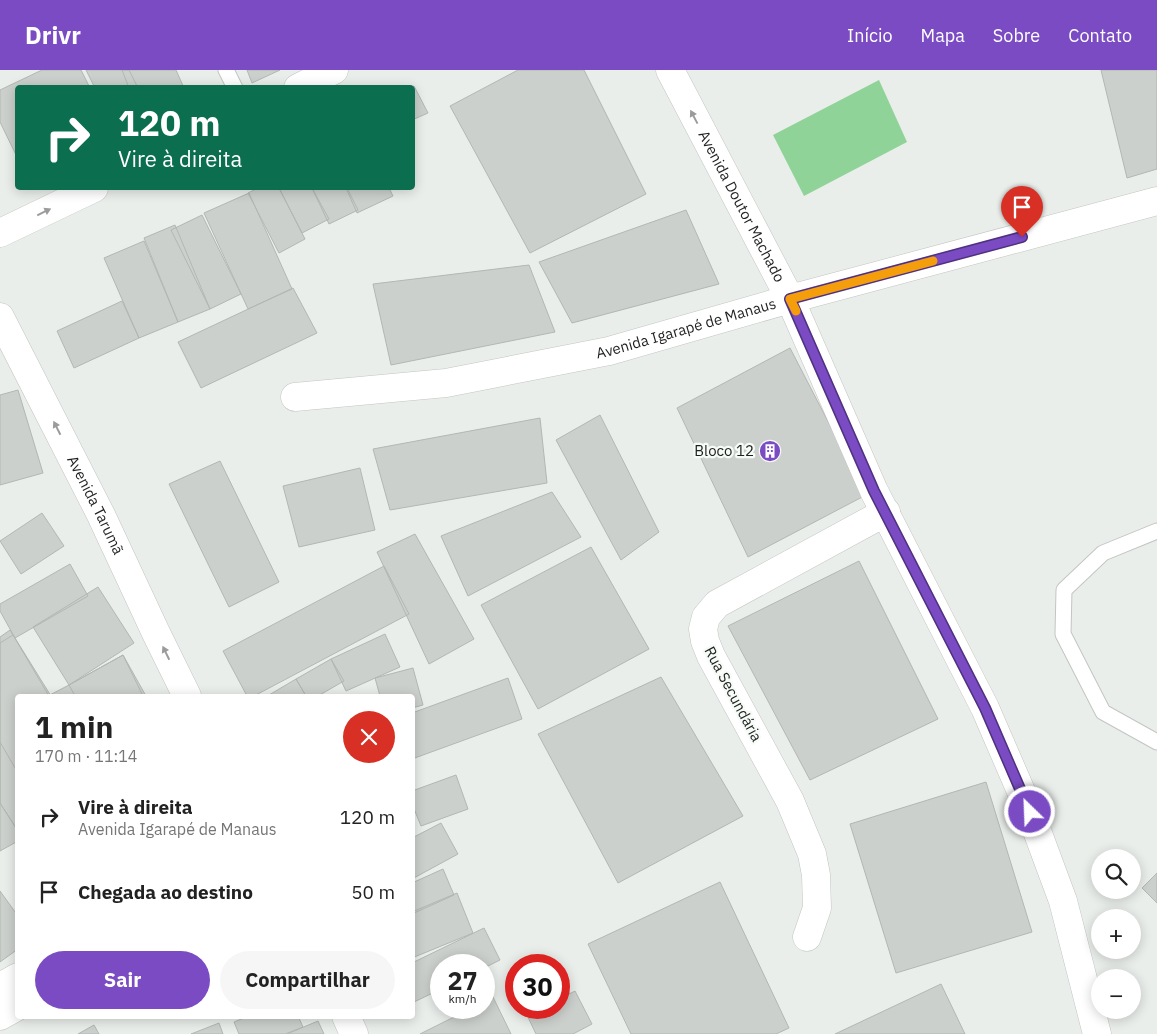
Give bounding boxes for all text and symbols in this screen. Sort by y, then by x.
text: Drivr [25,19,81,51]
text: Início [847,24,893,47]
text: Mapa [921,24,965,47]
text: Sobre [993,24,1040,47]
text: Contato [1068,24,1132,47]
text: 120 m [118,100,221,146]
icon: right [35,105,100,170]
one-way arrow [690,109,698,124]
street label: Avenida Doutor Machado [694,127,789,285]
text: Vire à direita [118,144,242,173]
pin [1001,186,1043,237]
icon: arrive [1008,193,1036,221]
one-way arrow [37,208,51,216]
street label: Avenida Igarapé de Manaus [594,293,778,362]
one-way arrow [53,421,61,435]
building icon: Bloco 12 [758,439,782,463]
place label: Bloco 12 [694,441,754,460]
street label: Avenida Tarumã [63,452,128,558]
street label: Rua Secundária [700,643,767,745]
one-way arrow [162,645,170,660]
text: 1 min [35,707,113,746]
button: close [343,711,395,763]
text: 170 m · 11:14 [35,746,137,766]
position arrow [1003,785,1055,837]
text: Vire à direita [78,795,193,819]
icon: right [35,803,63,831]
text: 120 m [340,805,395,829]
text: Avenida Igarapé de Manaus [78,819,277,839]
map controls [1091,849,1141,1019]
button: search [1091,849,1141,899]
icon: arrive [35,878,63,906]
text: Chegada ao destino [78,880,253,904]
text: 50 m [351,880,395,904]
button: + [1091,909,1141,959]
button: Sair [35,951,210,1009]
button: Compartilhar [220,951,395,1009]
speed limit sign: 30 [505,954,570,1019]
text: 27 [447,964,478,997]
button: − [1091,969,1141,1019]
text: km/h [448,991,477,1006]

